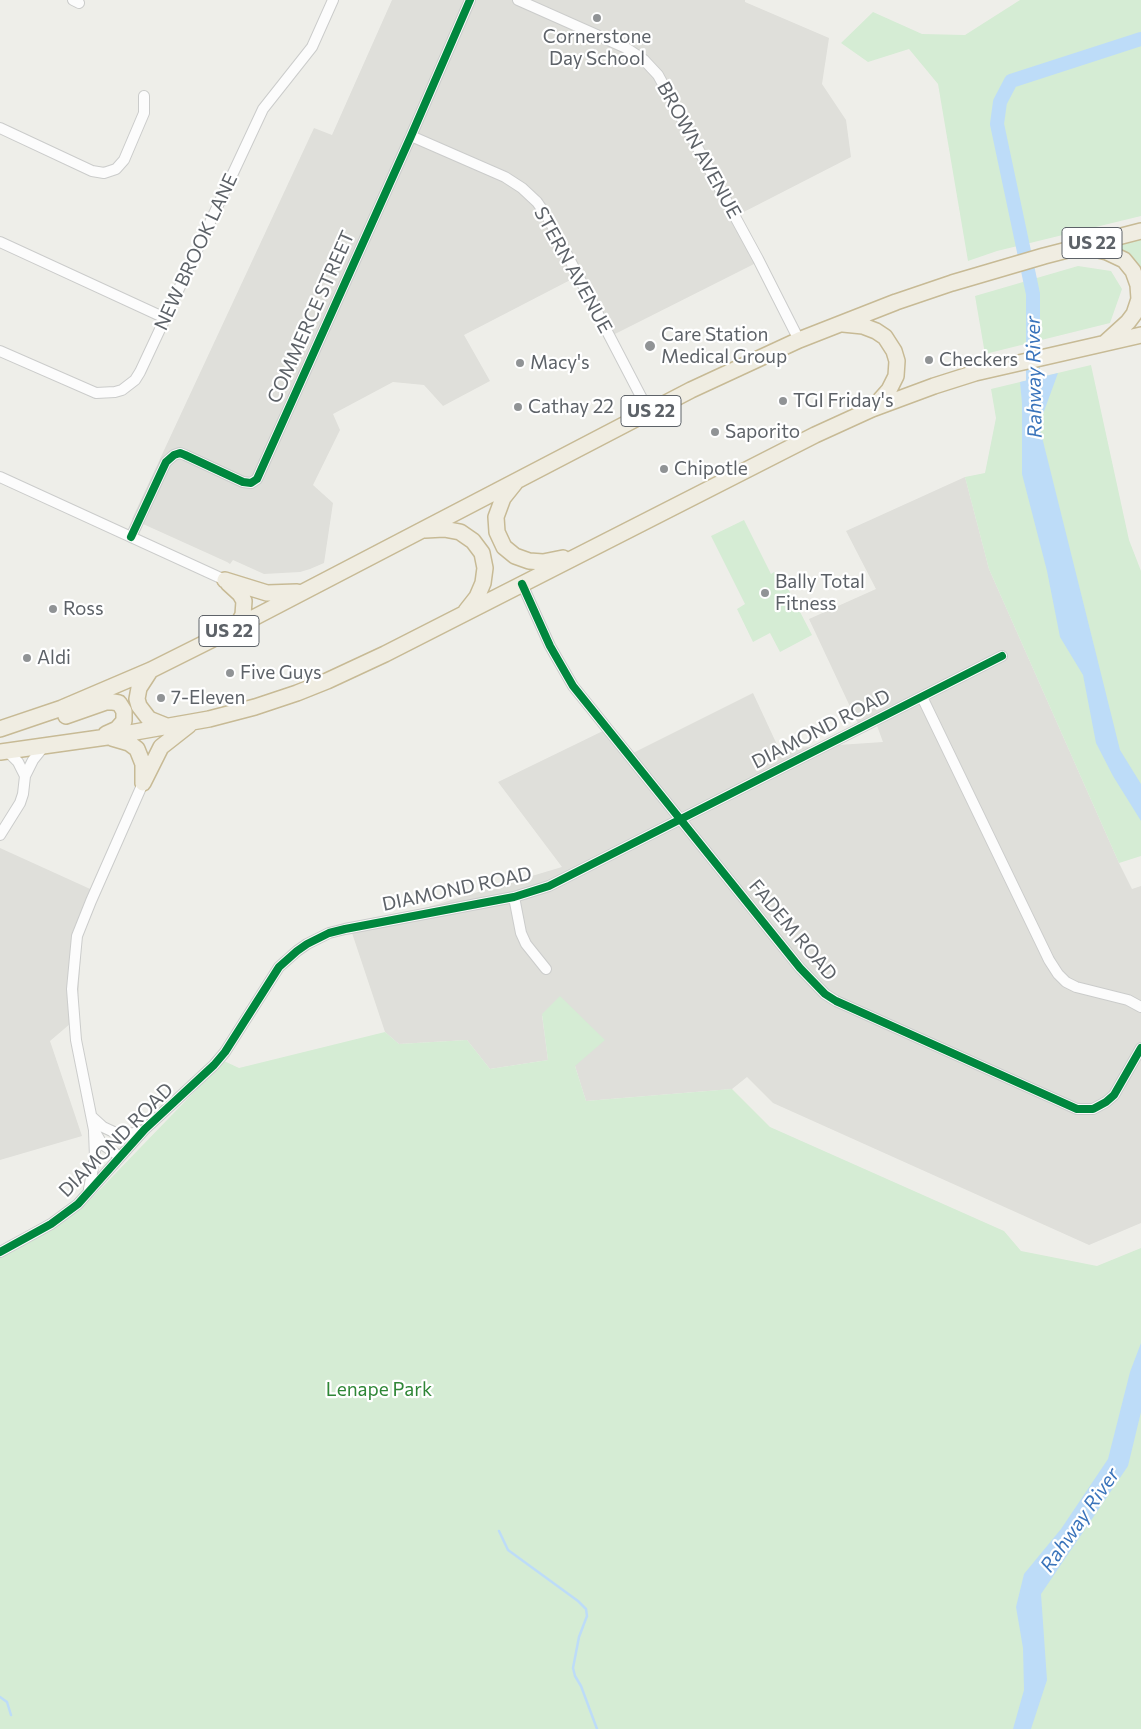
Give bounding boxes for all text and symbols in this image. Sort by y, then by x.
marker: Cornerstone Day School [591,12,603,24]
place label: Cornerstone Day School [543,26,651,70]
street label: BROWN AVENUE [652,78,746,222]
street label: NEW BROOK LANE [150,170,242,334]
street label: STERN AVENUE [529,203,617,337]
street label: COMMERCE STREET [263,227,359,407]
road number: US 22 [1062,228,1122,258]
water label: Rahway River [1021,316,1047,438]
place label: Care Station Medical Group [661,324,787,368]
marker: Care Station Medical Group [643,339,657,353]
place label: Checkers [939,349,1018,371]
place label: Macy's [530,352,590,374]
marker: Checkers [923,354,935,366]
marker: Macy's [514,357,526,369]
place label: TGI Friday's [793,390,894,412]
marker: TGI Friday's [777,395,789,407]
place label: Cathay 22 [528,396,614,418]
road number: US 22 [621,396,681,426]
marker: Cathay 22 [512,401,524,413]
place label: Saporito [725,421,800,443]
marker: Saporito [709,426,721,438]
place label: Chipotle [674,458,748,480]
marker: Chipotle [658,463,670,475]
place label: Bally Total Fitness [775,571,865,615]
marker: Bally Total Fitness [759,587,771,599]
place label: Ross [63,598,104,620]
marker: Ross [47,603,59,615]
road number: US 22 [199,616,259,646]
place label: Aldi [37,647,71,669]
marker: Aldi [21,652,33,664]
place label: Five Guys [240,662,322,684]
marker: Five Guys [224,667,236,679]
street label: DIAMOND ROAD [748,684,894,774]
place label: 7-Eleven [171,687,245,709]
marker: 7-Eleven [155,692,167,704]
street label: DIAMOND ROAD [380,862,534,916]
street label: FADEM ROAD [744,875,842,985]
street label: DIAMOND ROAD [54,1078,178,1202]
park label: Lenape Park [326,1379,432,1401]
water label: Rahway River [1035,1463,1125,1577]

